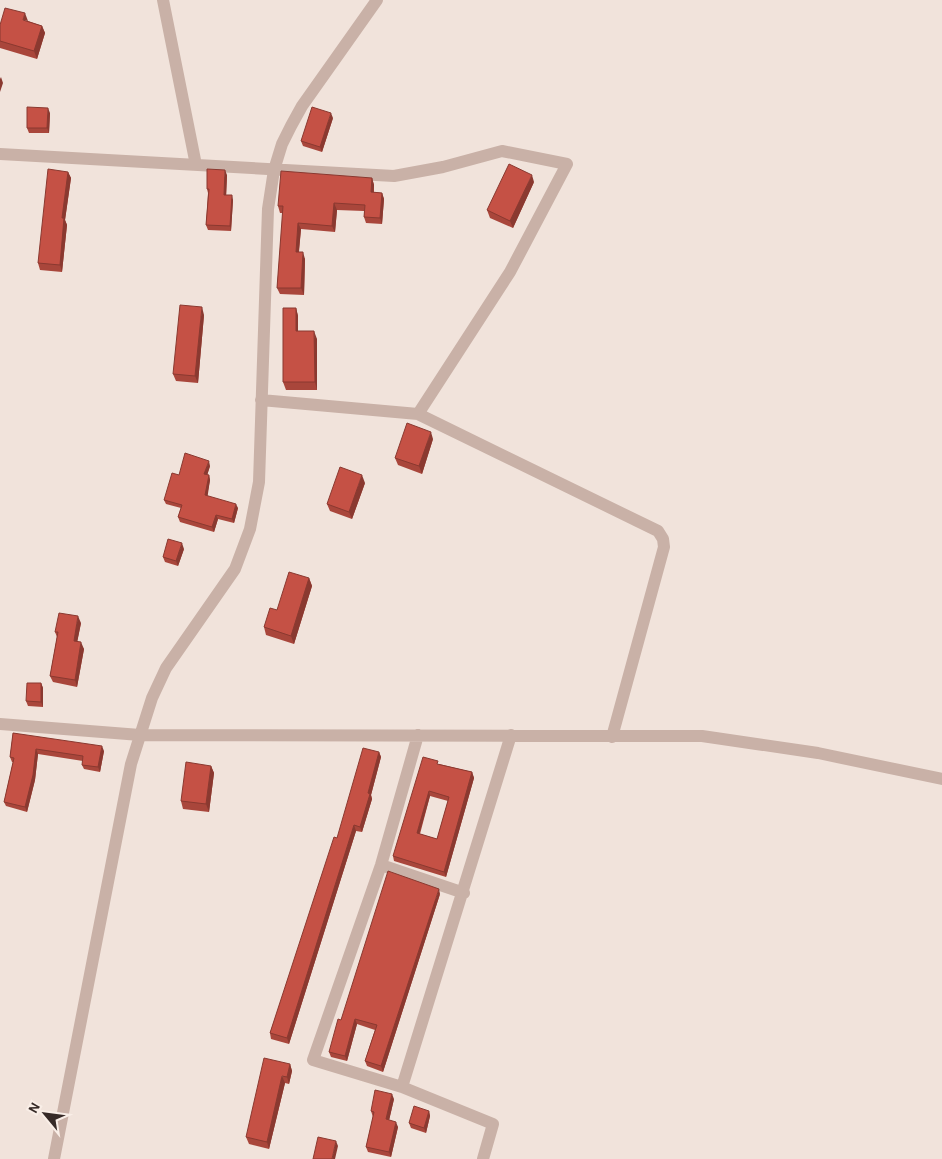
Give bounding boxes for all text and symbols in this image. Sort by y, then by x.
north arrow [20,1089,70,1139]
text: N [26,1101,43,1116]

